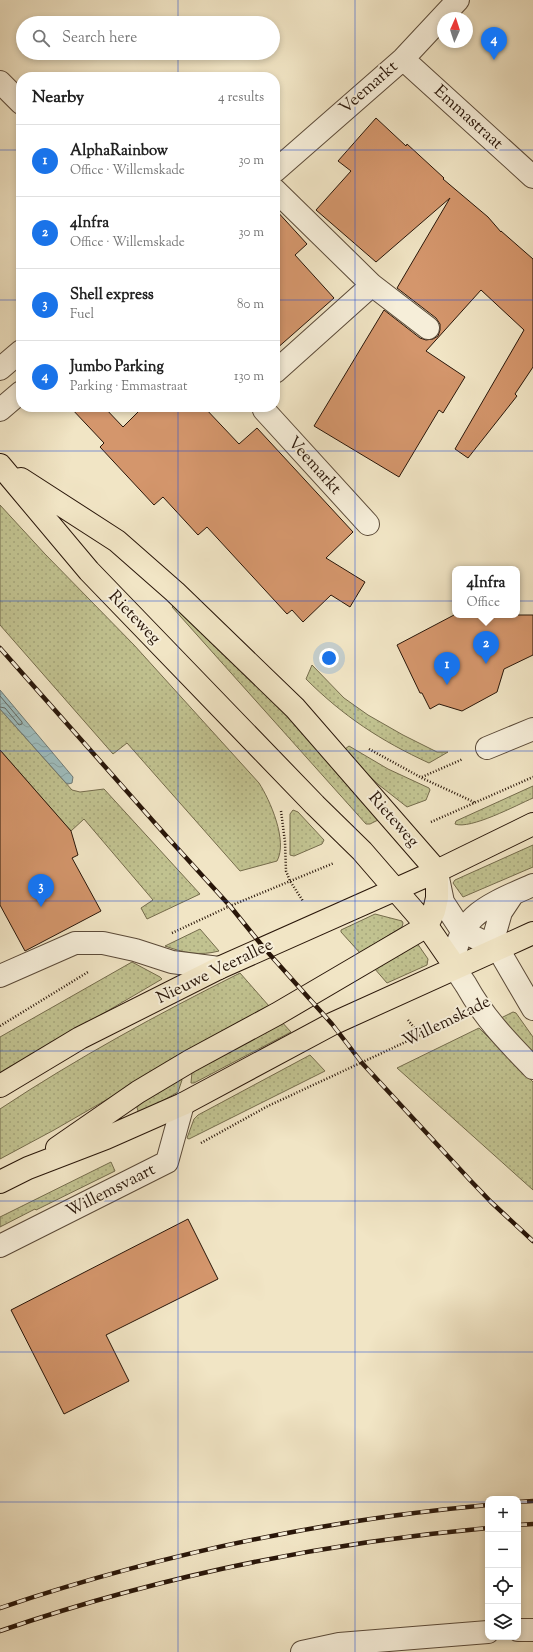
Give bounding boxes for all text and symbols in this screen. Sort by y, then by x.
north arrow [437,12,473,48]
search box [16,16,280,60]
icon: search [30,27,52,49]
pin: 4 [481,27,507,60]
text: Search here [62,28,137,49]
street label: Veemarkt [334,56,404,120]
street label: Emmastraat [428,80,508,156]
text: Nearby [32,86,84,110]
text: 4 results [218,89,264,107]
text: AlphaRainbow [70,141,168,162]
text: 1 [43,152,47,170]
text: 30 m [238,152,264,170]
text: Office · Willemskade [70,162,185,180]
text: 4Infra [70,213,109,234]
text: 2 [42,224,48,242]
text: 30 m [238,224,264,242]
text: Office · Willemskade [70,234,185,252]
text: Shell express [70,285,154,306]
text: 3 [42,296,48,314]
text: 80 m [237,296,264,314]
text: Fuel [70,306,94,324]
text: Jumbo Parking [70,357,164,378]
text: 4 [42,368,48,386]
text: 130 m [234,368,264,386]
text: Parking · Emmastraat [70,378,187,396]
street label: Veemarkt [281,432,347,500]
popup [452,566,520,618]
text: 4Infra [466,573,506,594]
street label: Rieteweg [102,586,166,650]
text: Office [466,594,500,612]
pin: 2 [473,631,499,664]
your location [319,648,339,668]
pin: 1 [434,652,460,685]
street label: Rieteweg [362,787,424,853]
pin: 3 [28,874,54,907]
street label: Nieuwe Veerallee [153,933,277,1011]
street label: Willemskade [399,990,495,1054]
street label: Willemsvaart [62,1158,160,1224]
map controls [485,1496,521,1640]
button: + [485,1496,521,1532]
button: − [485,1532,521,1568]
button: locate [485,1568,521,1604]
button: layers [485,1604,521,1640]

